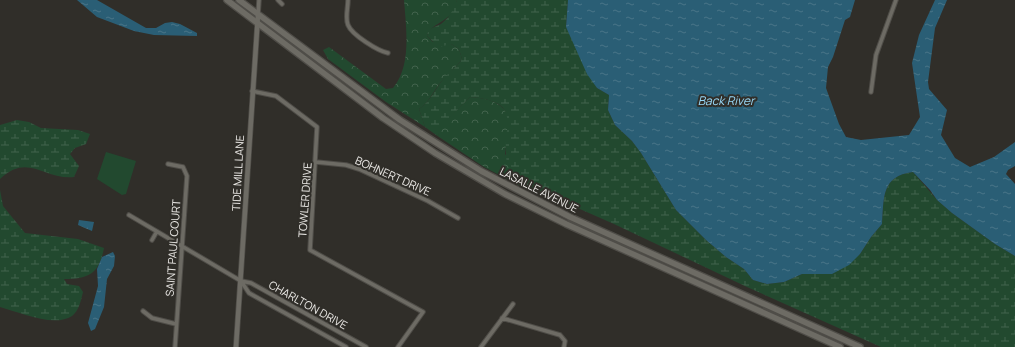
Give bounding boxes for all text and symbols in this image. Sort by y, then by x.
water label: Back River [698,92,756,109]
street label: TIDE MILL LANE [228,135,247,211]
street label: BOHNERT DRIVE [353,152,433,199]
street label: TOWLER DRIVE [294,162,315,238]
street label: LASALLE AVENUE [497,163,581,216]
street label: SAINT PAUL COURT [162,199,183,297]
street label: CHARLTON DRIVE [266,277,350,332]

